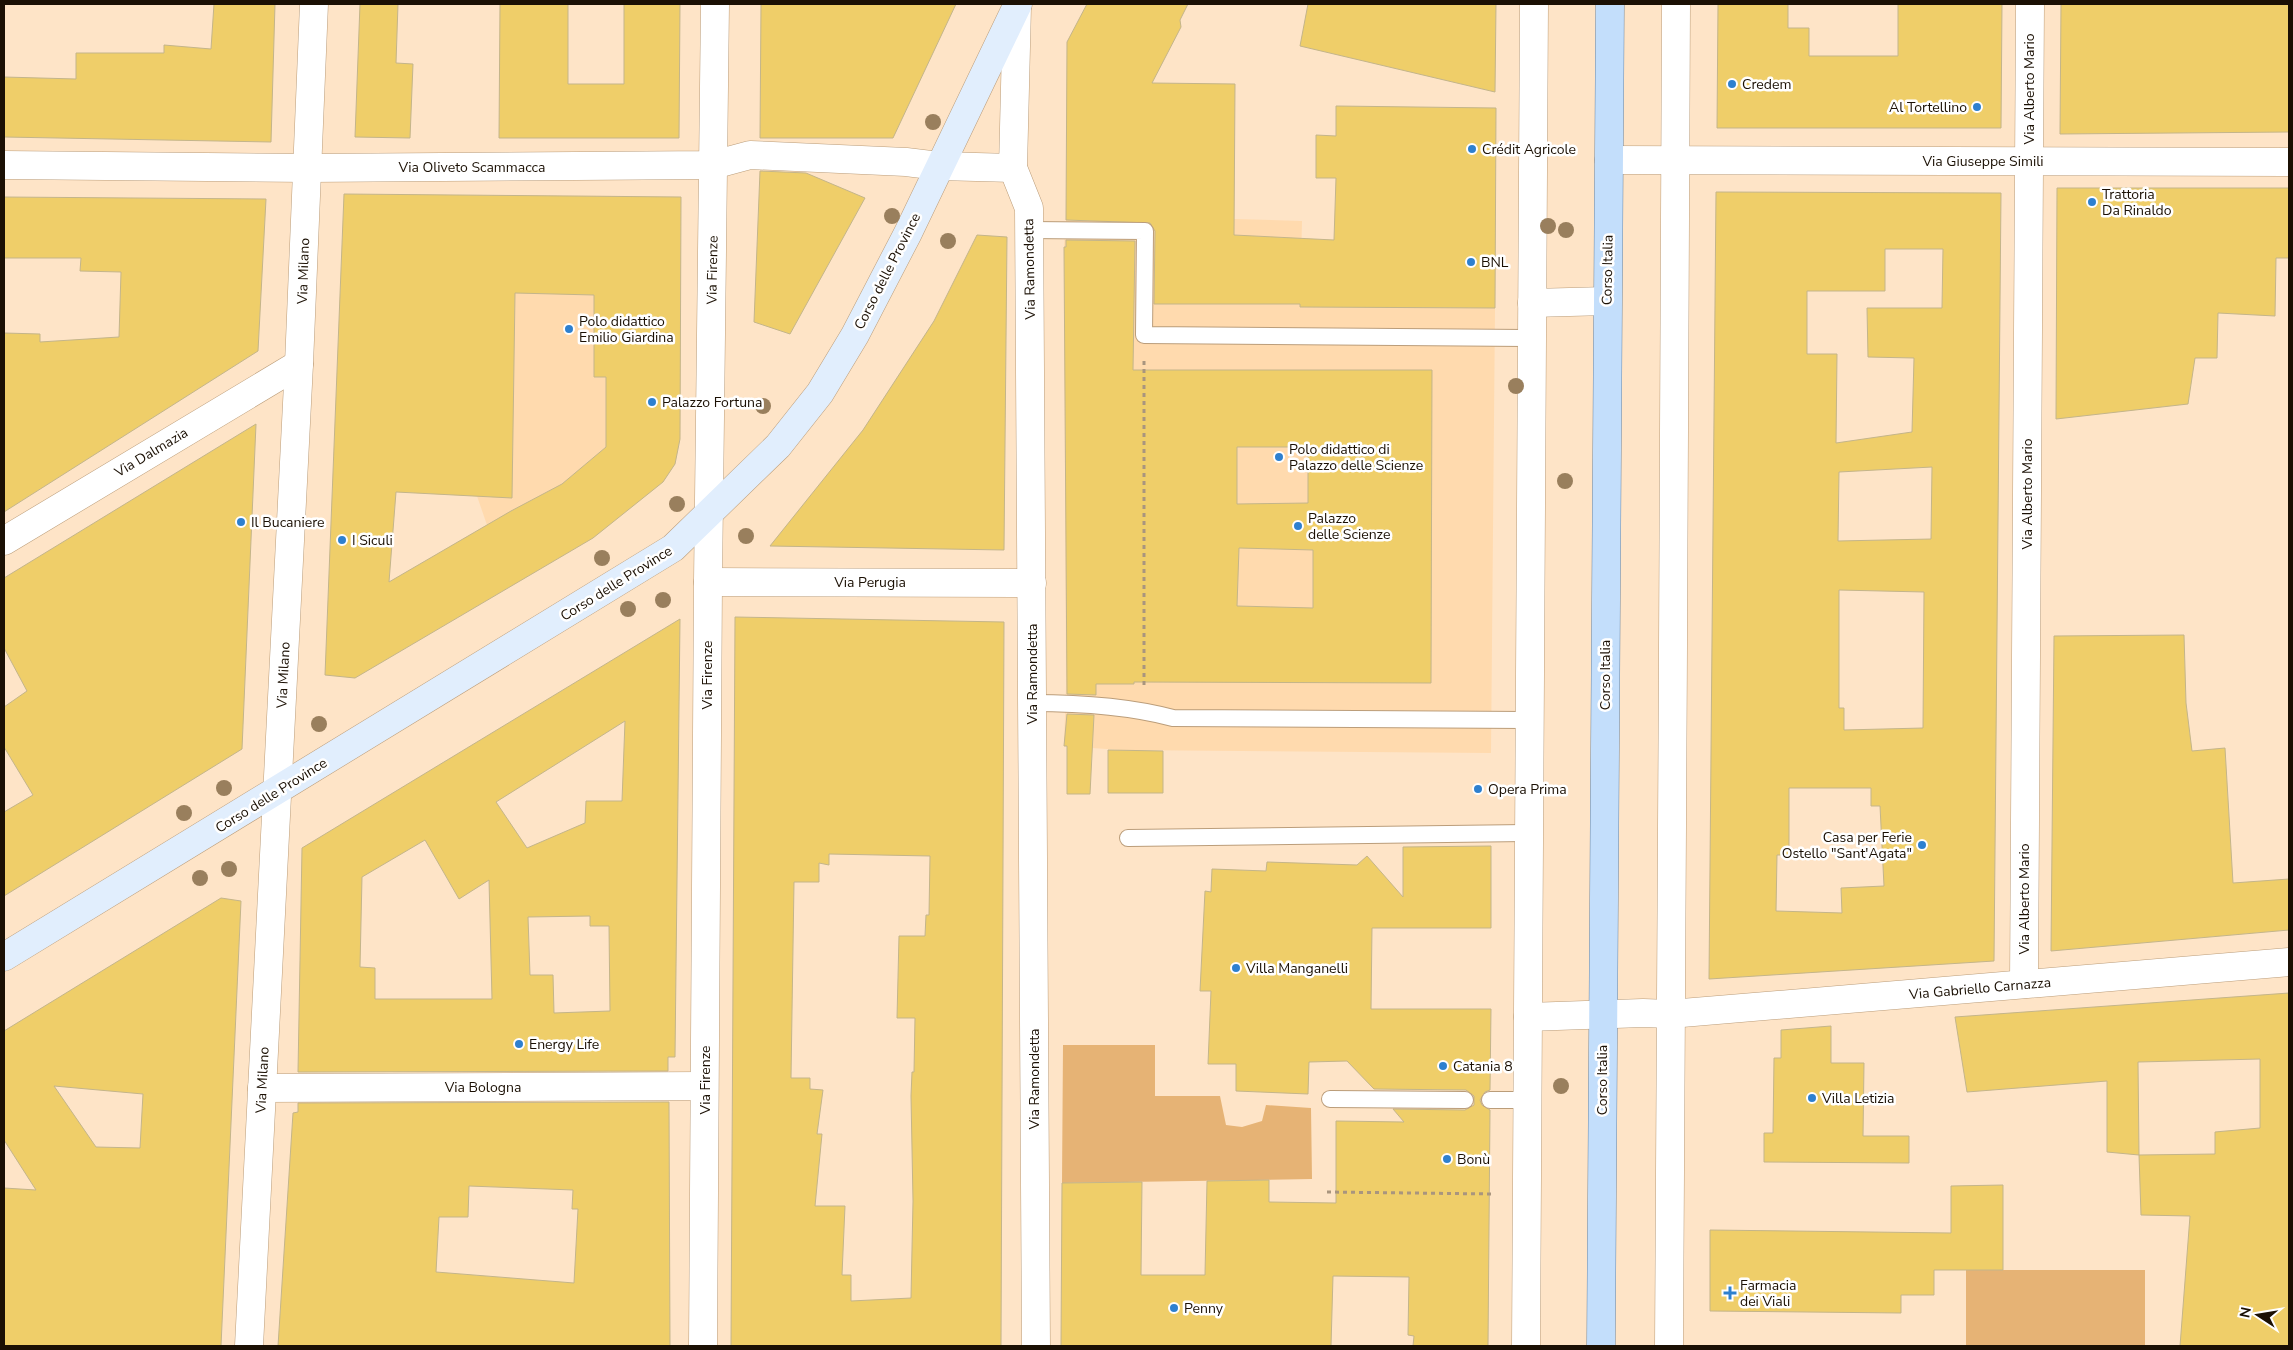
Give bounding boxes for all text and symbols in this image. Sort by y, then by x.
street label: Via Alberto Mario [2020,33,2039,145]
place label: Credem [1742,75,1791,94]
marker: Credem [1726,78,1738,90]
place label: Al Tortellino [1889,98,1967,117]
marker: Al Tortellino [1971,101,1983,113]
place label: Crédit Agricole [1482,140,1576,159]
marker: Crédit Agricole [1466,143,1478,155]
street label: Via Giuseppe Simili [1921,152,2044,171]
street label: Via Oliveto Scammacca [398,158,545,177]
place label: Trattoria Da Rinaldo [2102,185,2172,220]
marker: Trattoria Da Rinaldo [2086,196,2098,208]
street label: Corso delle Province [850,210,925,333]
street label: Via Ramondetta [1019,218,1040,321]
street label: Via Firenze [702,235,723,306]
street label: Corso Italia [1597,235,1618,305]
street label: Via Milano [293,237,314,306]
place label: BNL [1481,253,1509,272]
marker: BNL [1465,256,1477,268]
place label: Polo didattico Emilio Giardina [579,312,674,347]
marker: Polo didattico Emilio Giardina [563,323,575,335]
place label: Palazzo Fortuna [662,393,762,412]
marker: Palazzo Fortuna [646,396,658,408]
street label: Via Dalmazia [110,423,191,482]
street label: Via Alberto Mario [2018,438,2037,550]
place label: Polo didattico di Palazzo delle Scienze [1289,440,1423,475]
marker: Polo didattico di Palazzo delle Scienze [1273,451,1285,463]
place label: Palazzo delle Scienze [1308,509,1390,544]
place label: Il Bucaniere [251,513,325,532]
marker: Il Bucaniere [235,516,247,528]
marker: Palazzo delle Scienze [1292,520,1304,532]
place label: I Siculi [352,531,393,550]
marker: I Siculi [336,534,348,546]
street label: Corso delle Province [557,541,676,625]
street label: Via Perugia [833,573,906,592]
street label: Via Ramondetta [1023,623,1042,726]
street label: Corso Italia [1596,640,1615,710]
street label: Via Milano [272,641,295,710]
street label: Via Firenze [698,641,717,710]
street label: Corso delle Province [212,753,331,837]
place label: Opera Prima [1488,780,1567,799]
marker: Opera Prima [1472,783,1484,795]
place label: Casa per Ferie Ostello "Sant'Agata" [1782,828,1912,863]
marker: Casa per Ferie Ostello "Sant'Agata" [1916,839,1928,851]
street label: Via Alberto Mario [2015,843,2034,955]
place label: Villa Manganelli [1245,959,1348,978]
marker: Villa Manganelli [1230,962,1242,974]
street label: Via Gabriello Carnazza [1907,973,2052,1004]
street label: Via Ramondetta [1025,1028,1044,1131]
place label: Energy Life [529,1035,599,1054]
marker: Energy Life [513,1038,525,1050]
street label: Corso Italia [1593,1045,1612,1115]
street label: Via Milano [251,1046,274,1115]
street label: Via Firenze [696,1046,715,1115]
place label: Catania 8 [1453,1057,1513,1076]
marker: Catania 8 [1437,1060,1449,1072]
street label: Via Bologna [444,1078,521,1097]
place label: Villa Letizia [1821,1089,1894,1108]
marker: Villa Letizia [1806,1092,1818,1104]
place label: Bonù [1457,1150,1490,1169]
marker: Bonù [1441,1153,1453,1165]
place label: Farmacia dei Viali [1740,1276,1796,1311]
marker: Farmacia dei Viali [1724,1287,1736,1299]
north arrow [2233,1290,2283,1340]
place label: Penny [1184,1299,1224,1318]
marker: Penny [1168,1302,1180,1314]
text: N [2235,1305,2256,1320]

